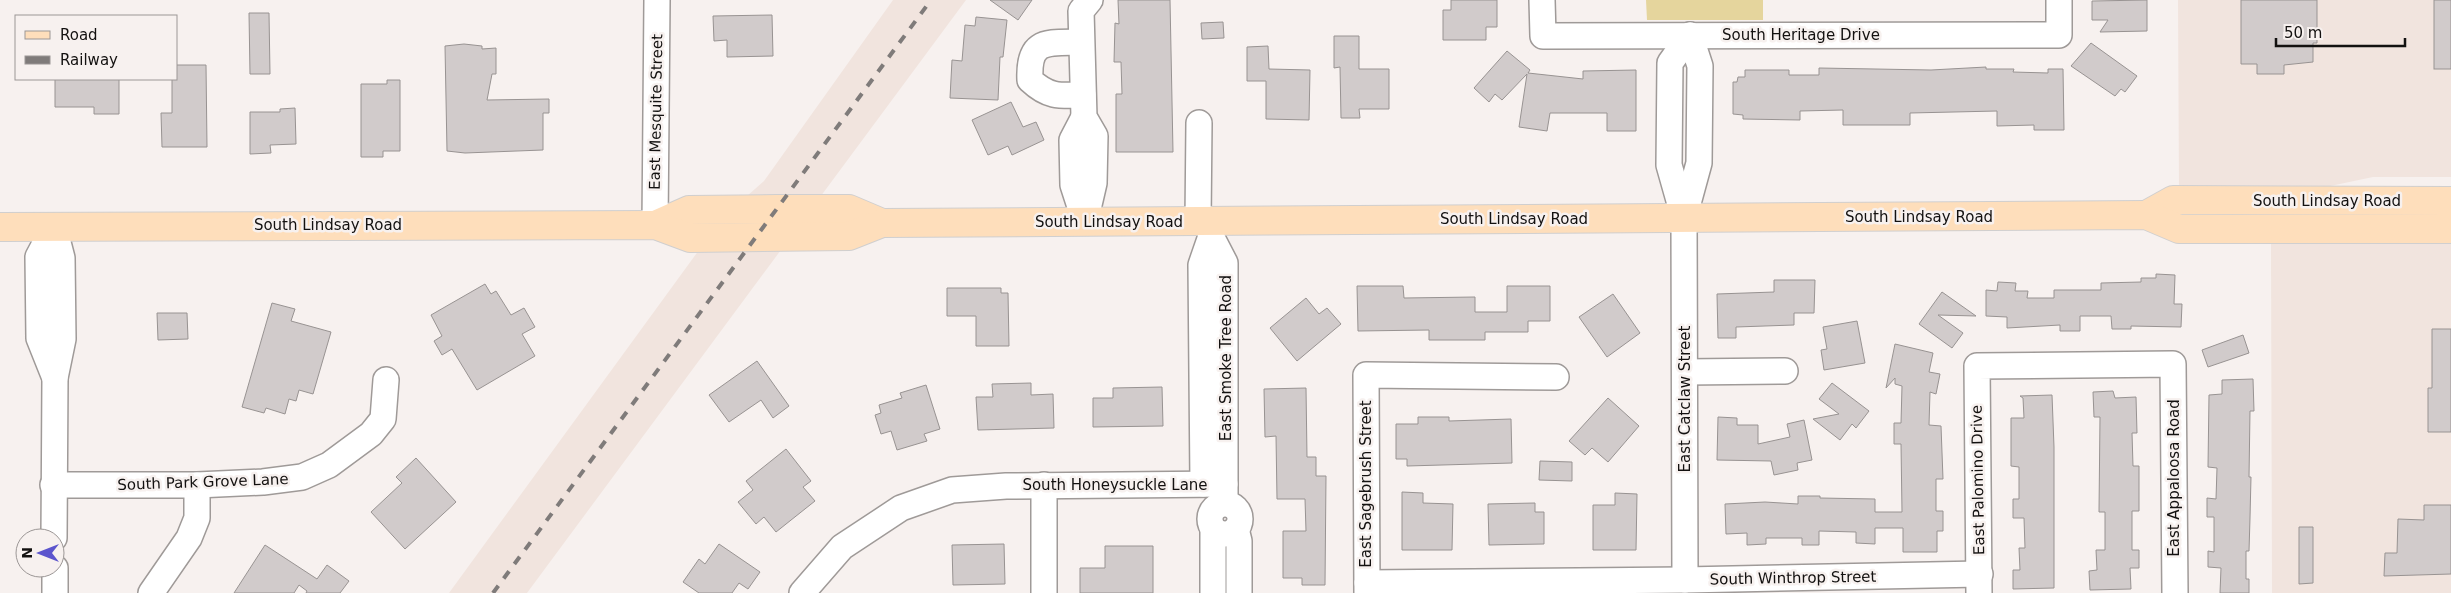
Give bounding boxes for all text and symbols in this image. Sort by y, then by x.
legend [15,15,178,80]
scale bar [2276,15,2405,47]
text: 50 m [2284,24,2322,42]
text: Road [60,26,98,44]
street label: South Heritage Drive [1722,26,1880,44]
street label: East Mesquite Street [646,34,666,190]
text: Railway [60,51,118,69]
street label: South Lindsay Road [2253,192,2401,210]
street label: South Lindsay Road [1845,208,1993,226]
street label: South Lindsay Road [1440,210,1588,228]
street label: South Lindsay Road [1035,213,1183,231]
street label: South Lindsay Road [254,216,402,234]
street label: East Smoke Tree Road [1217,275,1235,441]
street label: East Catclaw Street [1676,325,1694,472]
street label: East Appaloosa Road [2165,399,2183,557]
street label: East Sagebrush Street [1357,400,1375,568]
street label: East Palomino Drive [1968,405,1988,555]
street label: South Park Grove Lane [117,470,289,494]
street label: South Honeysuckle Lane [1022,476,1208,494]
north arrow [15,528,65,578]
text: N [19,547,35,559]
street label: South Winthrop Street [1709,568,1877,588]

